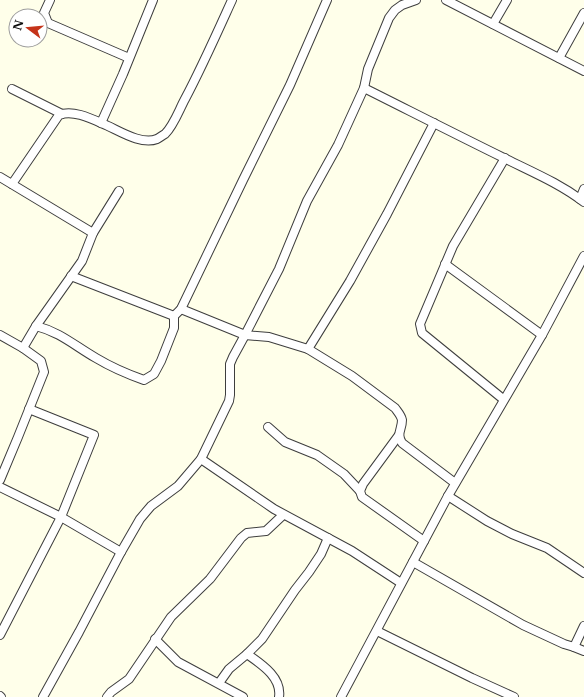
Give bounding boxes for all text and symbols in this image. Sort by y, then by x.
north arrow [8,8,48,48]
text: N [10,18,27,32]

